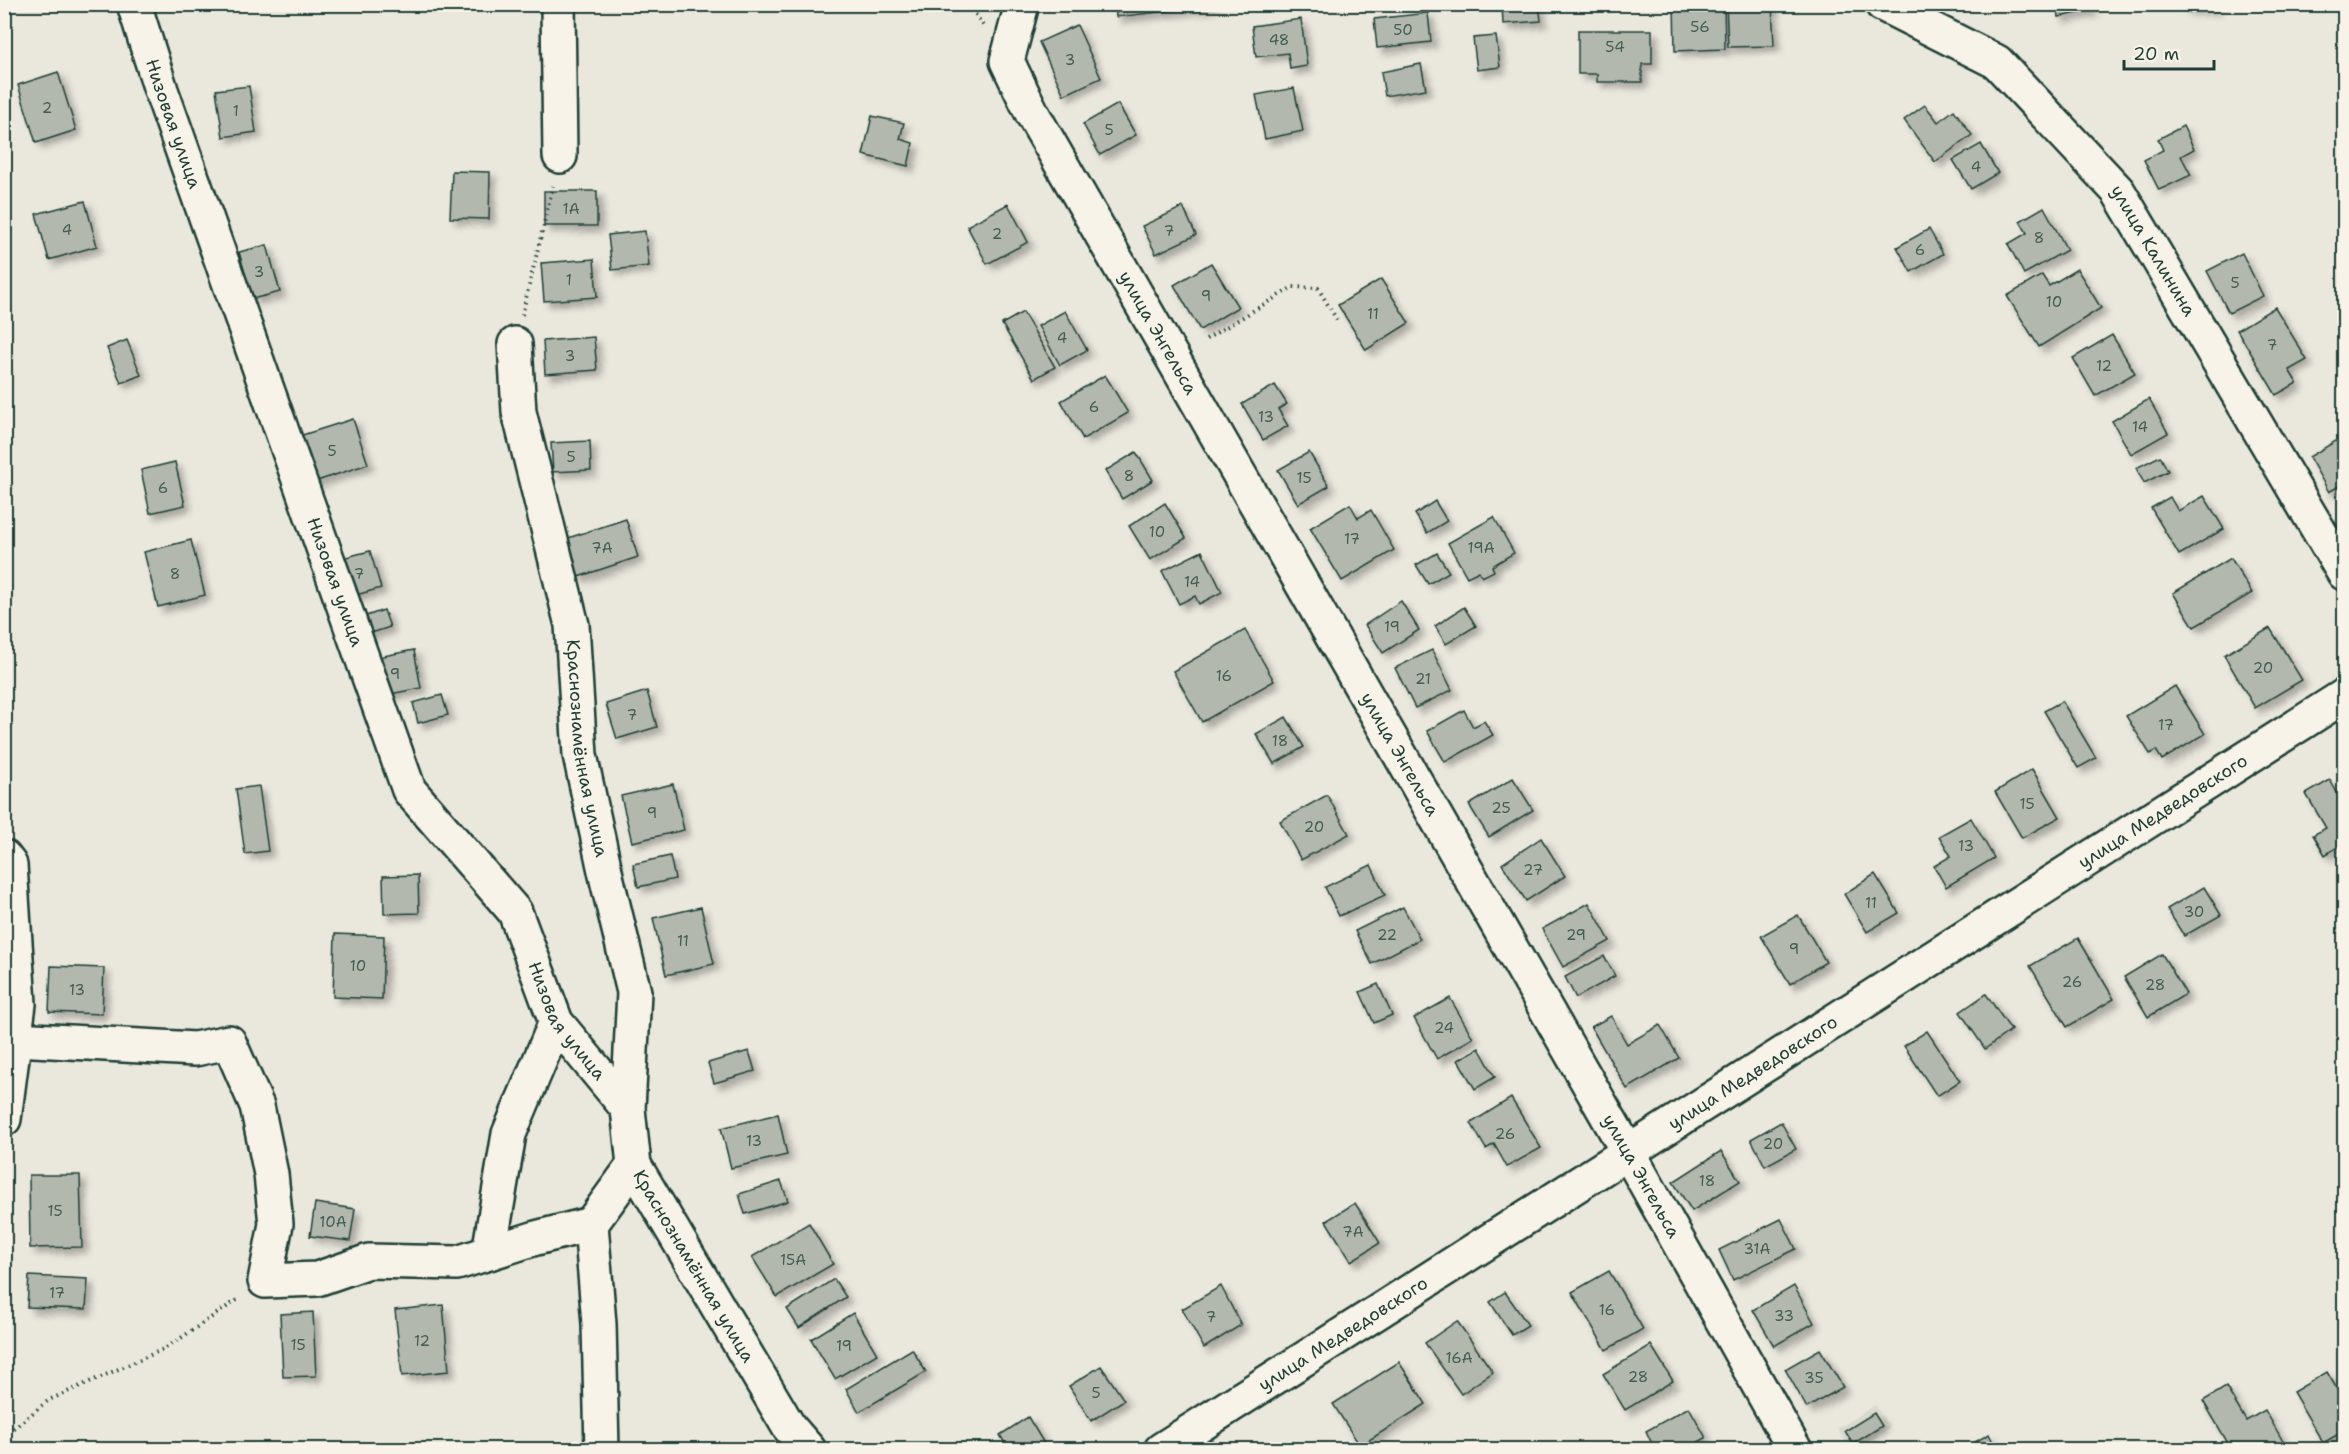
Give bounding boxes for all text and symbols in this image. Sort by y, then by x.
house number: 56 [1690,17,1710,37]
house number: 50 [1393,20,1413,40]
house number: 48 [1269,30,1289,50]
scale bar [2124,33,2214,71]
house number: 54 [1605,37,1625,57]
text: 20 m [2133,42,2179,66]
house number: 3 [1065,50,1075,70]
street label: Низовая улица [140,56,207,192]
house number: 2 [42,98,52,118]
house number: 1 [233,101,239,121]
house number: 5 [1104,120,1114,140]
house number: 4 [1971,157,1981,177]
street label: улица Калинина [2105,181,2201,321]
house number: 1А [562,199,580,219]
house number: 4 [62,220,72,240]
house number: 7 [1164,221,1174,241]
house number: 2 [992,224,1002,244]
house number: 8 [2034,228,2044,248]
house number: 6 [1915,240,1925,260]
house number: 3 [254,262,264,282]
street label: улица Энгельса [1113,267,1203,399]
house number: 1 [566,270,572,290]
house number: 5 [2230,273,2240,293]
house number: 9 [1201,286,1211,306]
house number: 10 [2046,292,2062,312]
house number: 11 [1367,304,1379,324]
house number: 4 [1057,328,1067,348]
house number: 7 [2267,335,2277,355]
house number: 3 [565,346,575,366]
house number: 12 [2096,356,2112,376]
house number: 6 [1089,397,1099,417]
house number: 13 [1258,407,1274,427]
house number: 14 [2132,417,2148,437]
house number: 5 [327,441,337,461]
house number: 5 [566,447,576,467]
house number: 8 [1124,466,1134,486]
house number: 15 [1296,468,1312,488]
house number: 6 [158,478,168,498]
street label: Низовая улица [301,514,369,650]
house number: 10 [1149,522,1165,542]
house number: 17 [1344,529,1360,549]
house number: 7А [591,538,613,558]
house number: 19А [1467,538,1495,558]
house number: 8 [170,564,180,584]
house number: 7 [354,564,364,584]
house number: 14 [1184,572,1200,592]
house number: 19 [1384,617,1400,637]
street label: Краснознамённая улица [561,639,614,859]
house number: 20 [2253,658,2273,678]
house number: 9 [390,664,400,684]
house number: 16 [1216,666,1232,686]
house number: 21 [1415,669,1431,689]
street label: улица Энгельса [1355,688,1445,820]
house number: 7 [627,705,637,725]
house number: 17 [2158,715,2174,735]
house number: 18 [1272,731,1288,751]
street label: улица Медведовского [2074,749,2252,874]
house number: 15 [2019,794,2035,814]
house number: 25 [1491,798,1511,818]
house number: 9 [647,803,657,823]
house number: 20 [1304,817,1324,837]
house number: 13 [1958,836,1974,856]
house number: 27 [1523,860,1543,880]
house number: 11 [1865,893,1877,913]
house number: 30 [2184,902,2204,922]
house number: 22 [1377,925,1397,945]
house number: 29 [1566,925,1586,945]
house number: 11 [677,931,689,951]
house number: 9 [1789,939,1799,959]
house number: 10 [350,956,366,976]
street label: Низовая улица [523,958,611,1085]
house number: 26 [2062,972,2082,992]
house number: 28 [2145,975,2165,995]
house number: 13 [69,980,85,1000]
street label: улица Медведовского [1664,1010,1842,1136]
house number: 24 [1434,1018,1454,1038]
street label: улица Энгельса [1597,1110,1686,1242]
house number: 26 [1495,1124,1515,1144]
house number: 13 [746,1131,762,1151]
house number: 20 [1763,1134,1783,1154]
street label: Краснознамённая улица [628,1165,760,1367]
house number: 18 [1699,1171,1715,1191]
house number: 15 [47,1201,63,1221]
house number: 10А [319,1212,347,1232]
house number: 7А [1342,1222,1364,1242]
house number: 31А [1744,1239,1771,1259]
house number: 15А [780,1250,806,1270]
street label: улица Медведовского [1254,1271,1432,1397]
house number: 17 [49,1283,65,1303]
house number: 16 [1599,1300,1615,1320]
house number: 33 [1774,1306,1794,1326]
house number: 7 [1206,1307,1216,1327]
house number: 12 [414,1331,430,1351]
house number: 15 [290,1335,306,1355]
house number: 19 [836,1336,852,1356]
house number: 16А [1445,1348,1473,1368]
house number: 28 [1628,1367,1648,1387]
house number: 35 [1804,1368,1824,1388]
house number: 5 [1091,1383,1101,1403]

